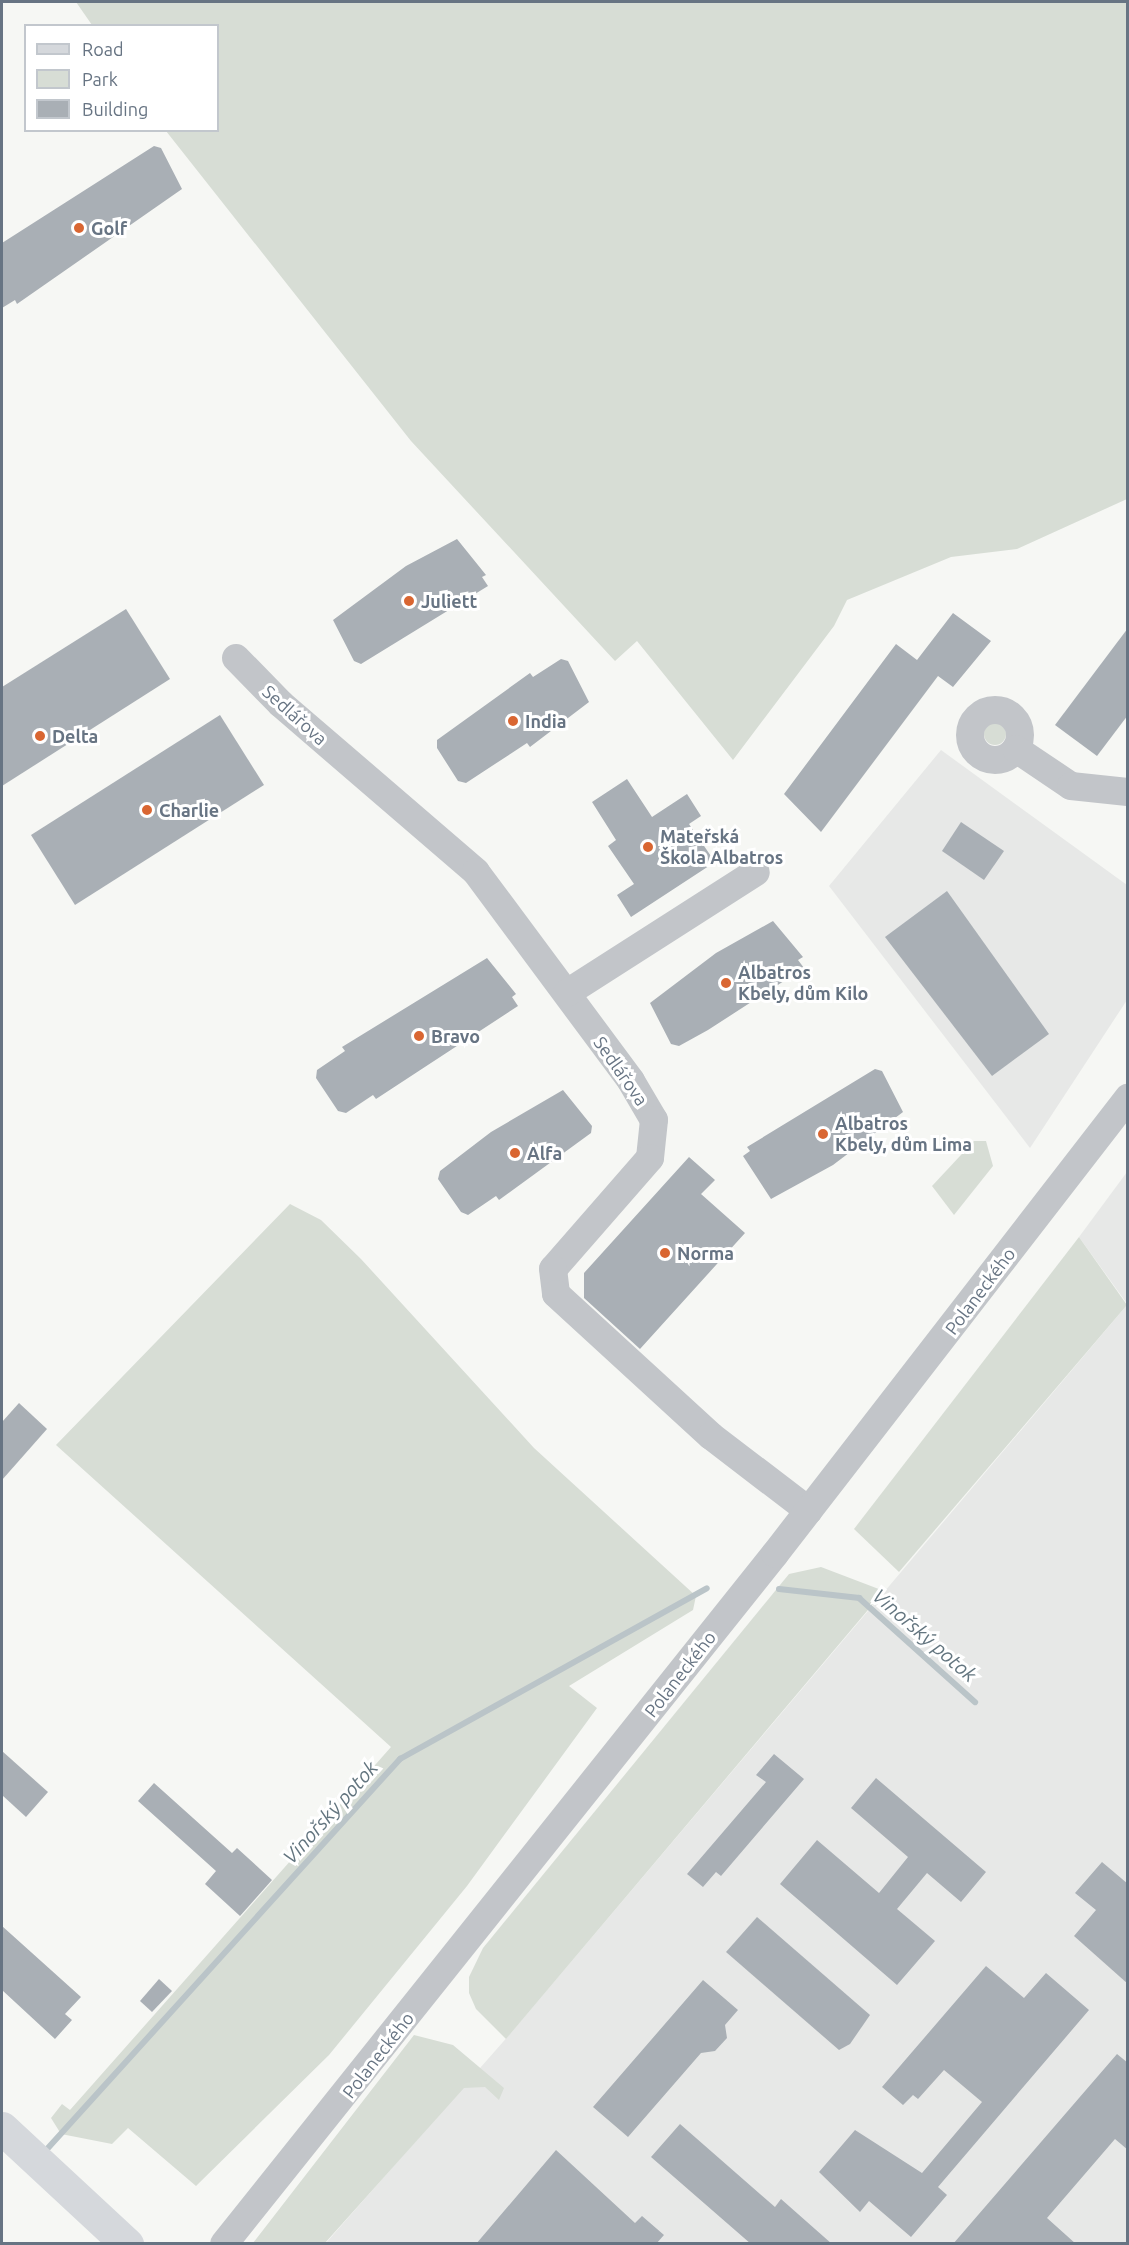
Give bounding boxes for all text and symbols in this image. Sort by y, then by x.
legend [24,24,219,132]
text: Road [82,39,124,59]
text: Park [82,69,118,89]
text: Building [82,99,148,119]
place label: Golf [91,217,127,239]
marker: Golf [72,221,86,235]
place label: Juliett [421,590,477,612]
marker: Juliett [402,594,416,608]
street label: Sedlářova [258,680,332,750]
place label: India [525,710,567,732]
marker: India [506,714,520,728]
place label: Delta [52,725,98,747]
marker: Delta [33,729,47,743]
place label: Charlie [159,799,219,821]
marker: Charlie [140,803,154,817]
place label: Mateřská Škola Albatros [660,826,783,868]
marker: Mateřská Škola Albatros [641,840,655,854]
place label: Albatros Kbely, dům Kilo [738,962,868,1004]
marker: Albatros Kbely, dům Kilo [719,976,733,990]
place label: Bravo [431,1025,480,1047]
marker: Bravo [412,1029,426,1043]
street label: Sedlářova [589,1032,653,1110]
place label: Albatros Kbely, dům Lima [835,1113,972,1156]
marker: Albatros Kbely, dům Lima [816,1127,830,1141]
place label: Alfa [527,1142,562,1164]
marker: Alfa [508,1146,522,1160]
place label: Norma [677,1242,734,1264]
street label: Polaneckého [940,1243,1020,1339]
marker: Norma [658,1246,672,1260]
water label: Vinořský potok [868,1583,982,1687]
street label: Polaneckého [640,1627,720,1721]
water label: Vinořský potok [278,1756,382,1868]
street label: Polaneckého [338,2008,418,2102]

